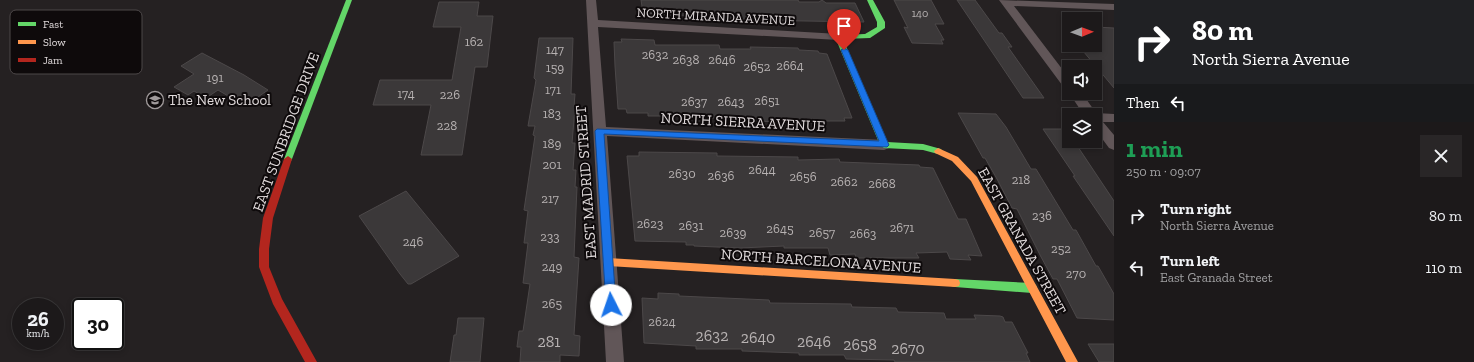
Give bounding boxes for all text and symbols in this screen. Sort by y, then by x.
street label: NORTH MIRANDA AVENUE [636,5,796,28]
house number: 140 [912,7,928,20]
pin [827,9,861,50]
legend [10,10,142,74]
north arrow [1062,12,1102,52]
map controls [1062,12,1102,148]
text: 80 m [1192,14,1253,47]
icon: arrive [833,15,855,37]
icon: right [1126,16,1178,68]
text: Fast [43,18,64,31]
house number: 162 [465,34,484,49]
text: Slow [43,36,66,49]
house number: 147 [546,42,564,57]
house number: 2632 [642,47,669,62]
text: North Sierra Avenue [1192,48,1350,70]
street label: EAST SUNBRIDGE DRIVE [249,50,323,214]
house number: 2638 [673,52,699,67]
house number: 2646 [708,52,736,67]
text: Jam [43,54,63,67]
house number: 2664 [776,58,804,73]
house number: 2652 [744,59,771,74]
house number: 159 [546,60,564,75]
button: sound [1062,60,1102,100]
house number: 191 [207,70,223,85]
house number: 171 [545,82,561,97]
house number: 174 [397,86,415,101]
house number: 226 [440,87,460,102]
school or university icon: The New School [145,90,165,110]
place label: The New School [168,91,271,109]
icon: left [1167,92,1189,114]
house number: 2651 [754,93,780,108]
house number: 2637 [681,94,707,109]
house number: 2643 [718,94,744,109]
text: Then [1126,94,1159,112]
street label: EAST MADRID STREET [572,105,600,259]
house number: 183 [543,106,561,121]
button: layers [1062,108,1102,148]
street label: NORTH SIERRA AVENUE [660,109,826,135]
house number: 228 [437,118,457,133]
text: 1 min [1126,134,1183,163]
button: close [1420,135,1462,177]
house number: 189 [543,136,562,151]
house number: 201 [542,157,562,172]
house number: 2644 [748,162,776,177]
street label: EAST GRANADA STREET [974,164,1070,318]
text: 250 m · 09:07 [1126,164,1201,179]
house number: 2630 [668,166,696,181]
house number: 2636 [708,168,735,183]
house number: 2656 [789,169,817,184]
house number: 218 [1012,172,1030,187]
house number: 2662 [830,174,858,189]
house number: 2668 [868,176,896,191]
house number: 217 [541,191,559,206]
text: Turn right [1160,200,1231,218]
icon: right [1126,205,1148,227]
text: 80 m [1429,207,1462,225]
house number: 236 [1032,208,1052,223]
house number: 2623 [637,216,663,231]
house number: 2631 [679,218,703,233]
text: North Sierra Avenue [1160,218,1274,233]
house number: 2671 [890,220,914,235]
house number: 2645 [766,221,794,236]
house number: 2639 [720,225,747,240]
house number: 2657 [809,225,835,240]
house number: 2663 [850,226,876,241]
house number: 233 [540,229,560,244]
house number: 246 [403,234,423,249]
house number: 252 [1051,241,1071,256]
street label: NORTH BARCELONA AVENUE [720,245,922,277]
text: Turn left [1160,252,1220,270]
icon: left [1126,257,1148,279]
house number: 249 [542,259,562,274]
text: 110 m [1425,259,1462,277]
house number: 270 [1066,266,1086,281]
text: East Granada Street [1160,270,1272,285]
position arrow [590,284,632,326]
house number: 265 [542,296,562,311]
speed limit sign: 30 [72,298,124,350]
text: 26 [27,307,49,331]
house number: 2624 [648,314,676,329]
house number: 2632 [696,326,728,345]
text: km/h [27,328,49,340]
house number: 2640 [741,328,775,347]
house number: 281 [537,332,561,351]
house number: 2646 [797,332,831,351]
house number: 2658 [843,335,877,354]
house number: 2670 [891,339,925,358]

